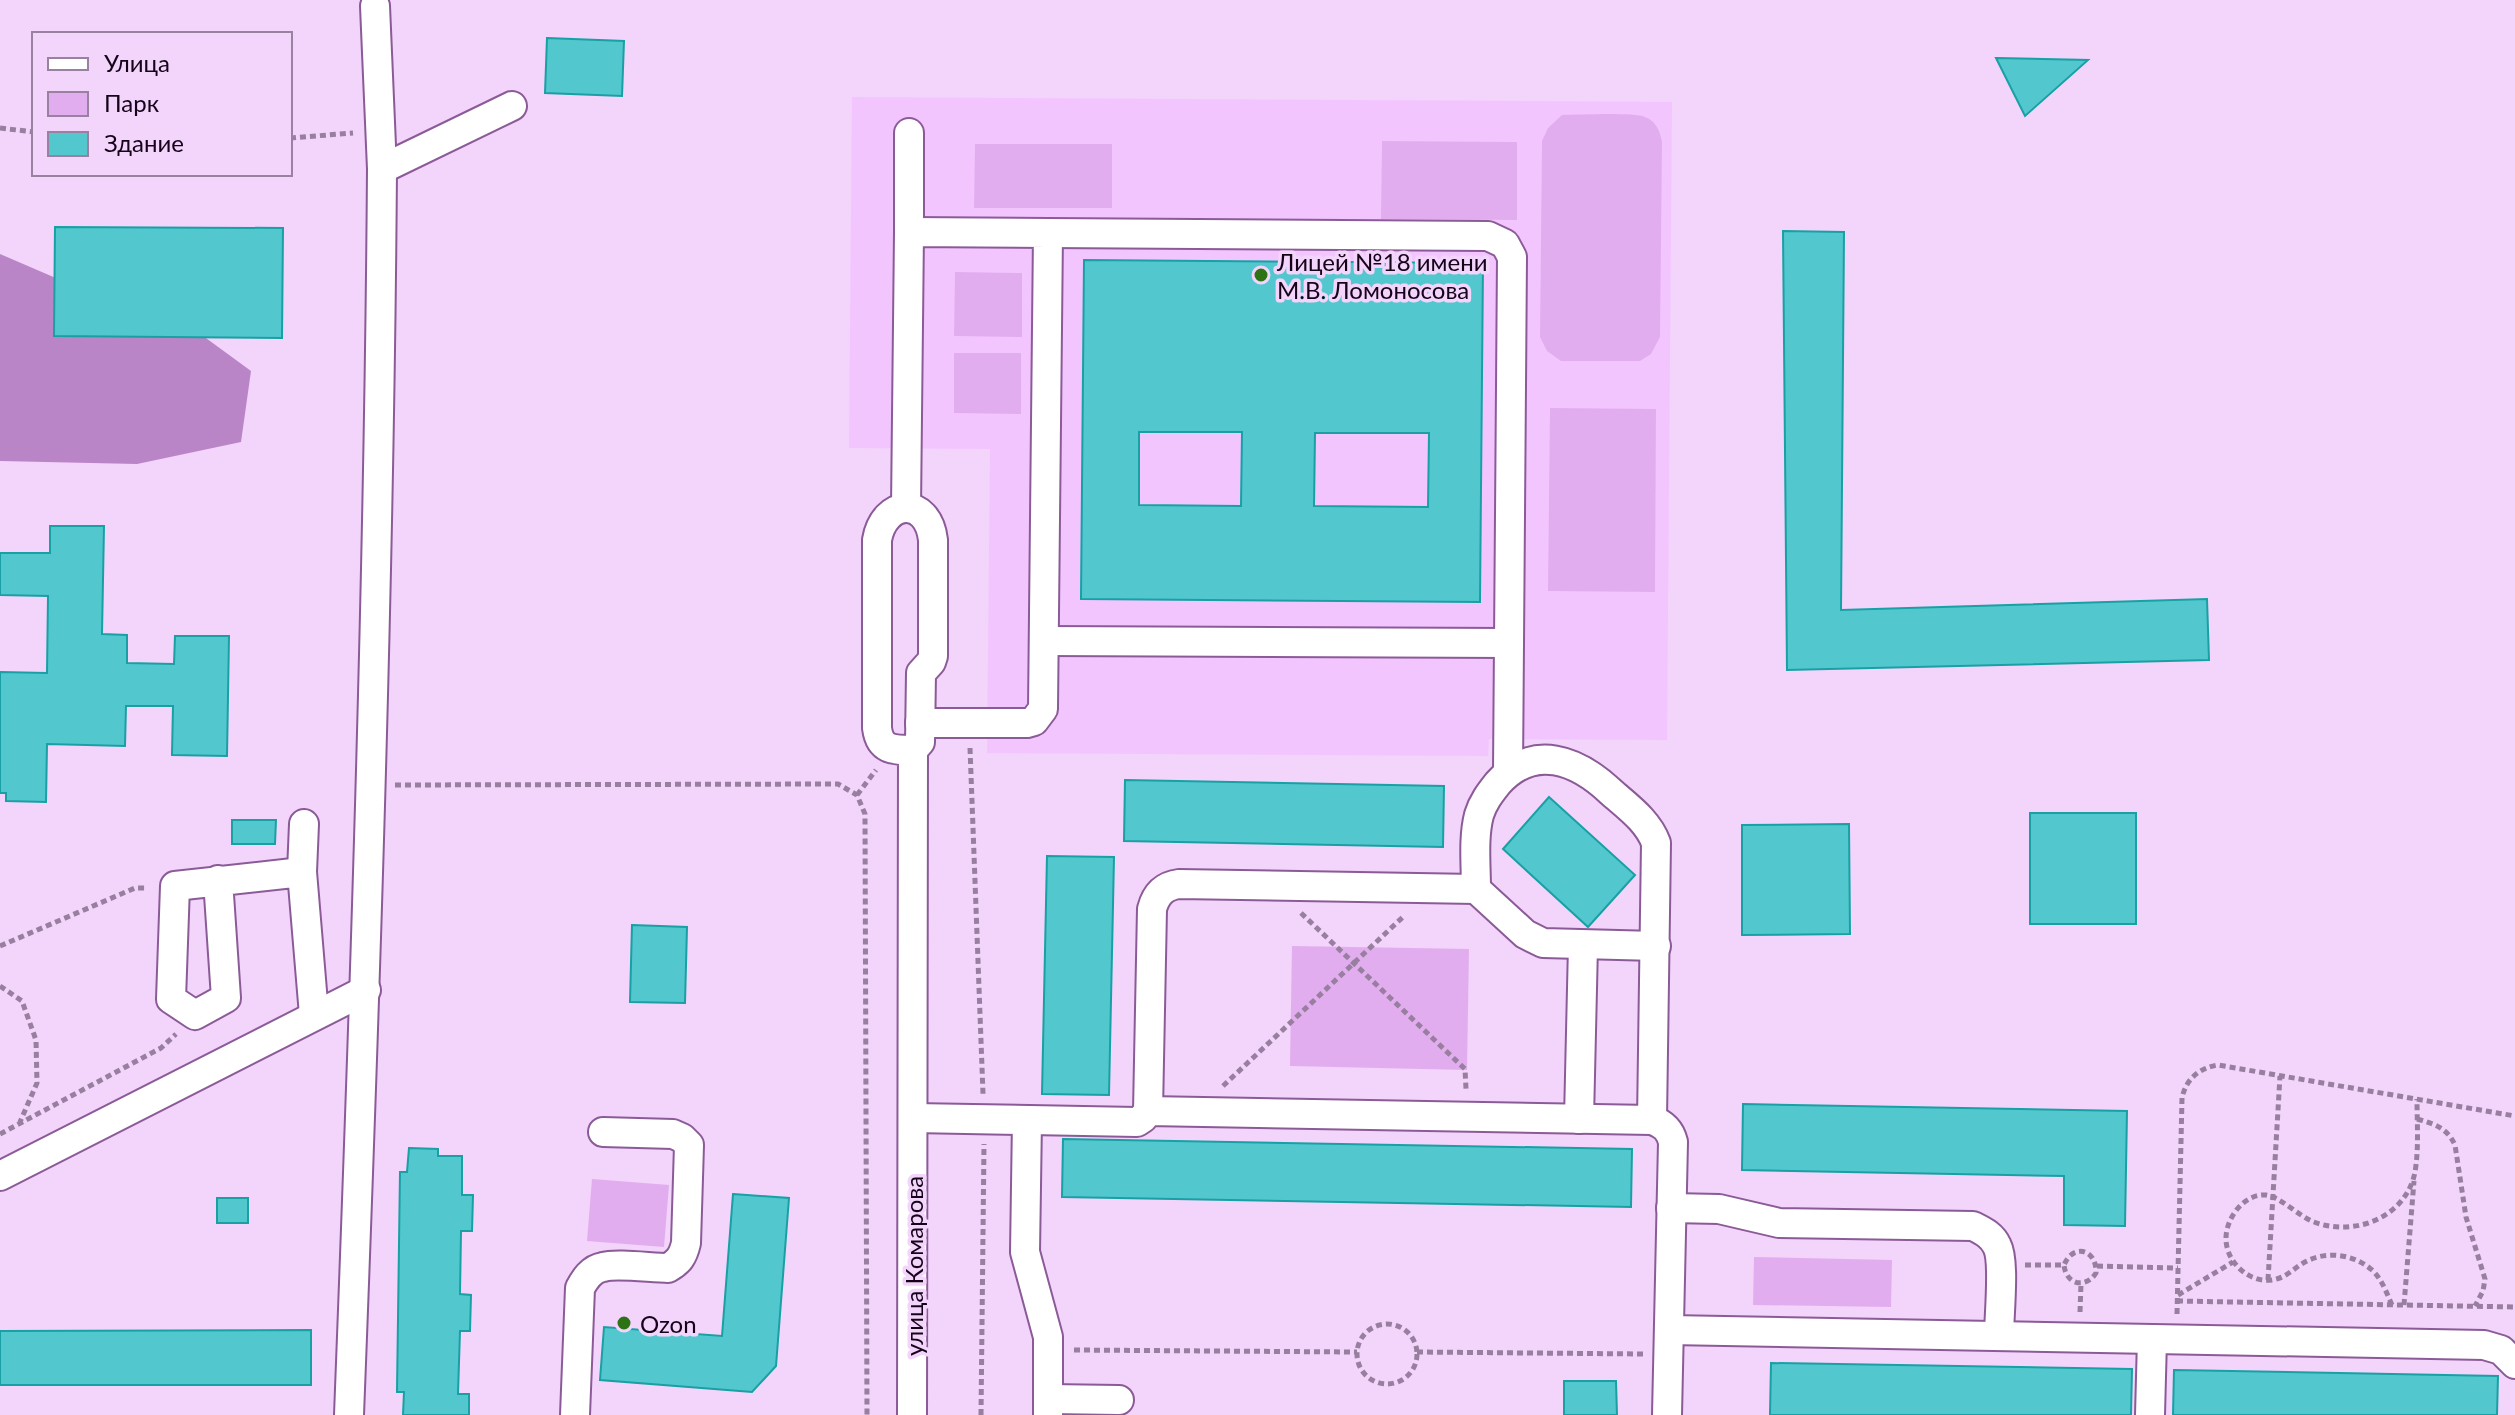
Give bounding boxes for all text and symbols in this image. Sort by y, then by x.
legend [32,32,292,176]
text: Улица [104,48,170,77]
text: Парк [104,88,160,117]
text: Здание [104,128,184,157]
place label: Лицей №18 имени М.В. Ломоносова [1276,247,1487,304]
marker: Лицей №18 имени М.В. Ломоносова [1252,266,1270,284]
street label: улица Комарова [899,1176,928,1356]
place label: Ozon [640,1309,697,1338]
marker: Ozon [615,1314,633,1332]

